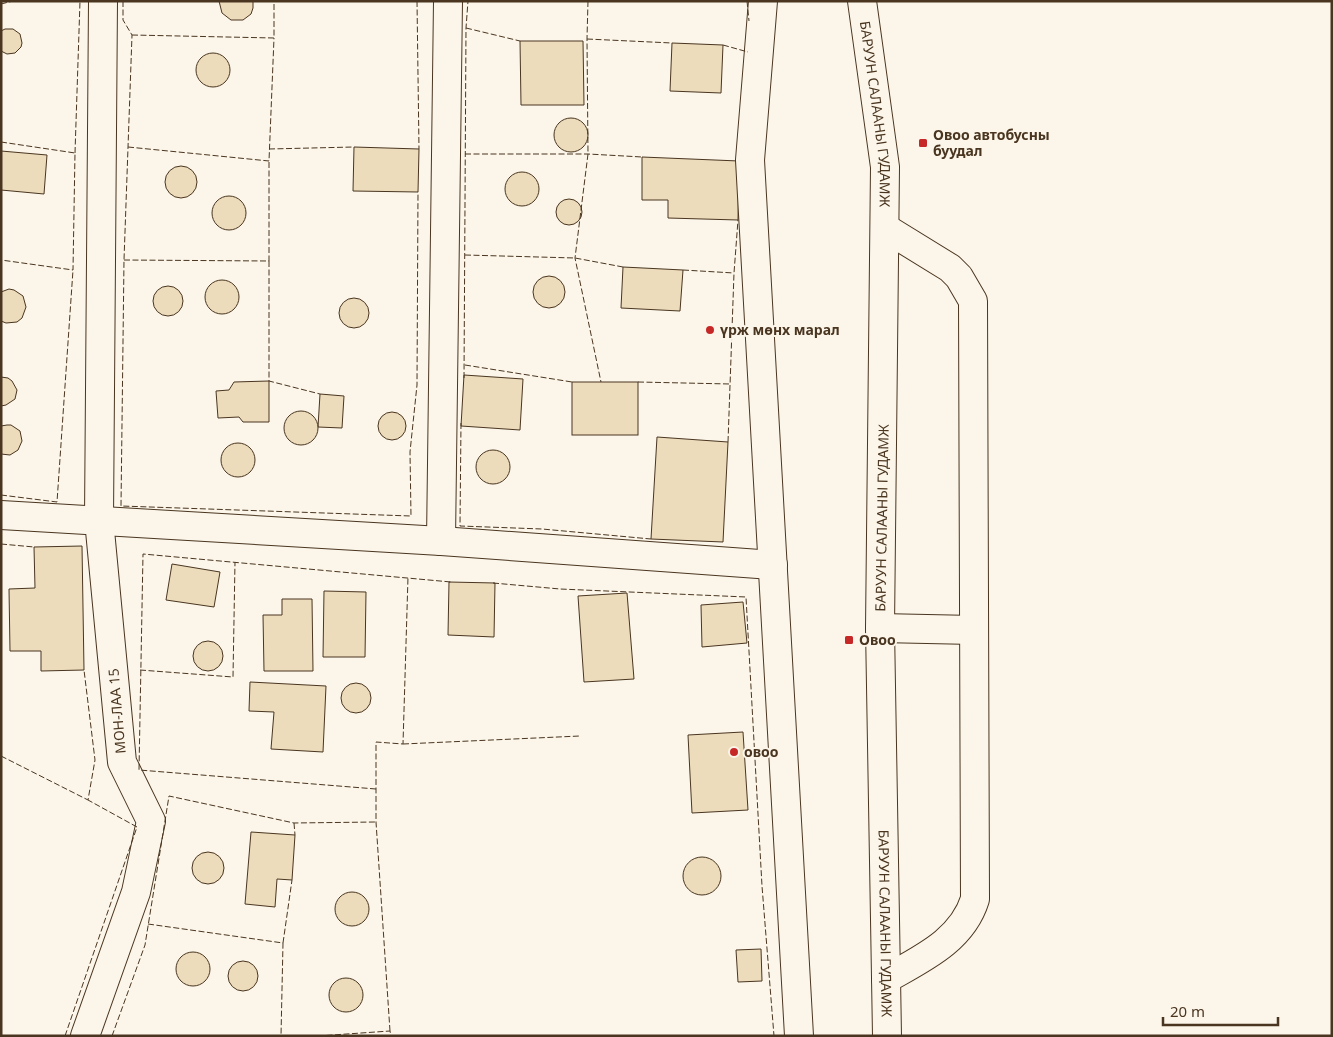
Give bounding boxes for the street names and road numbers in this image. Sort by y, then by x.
street label: БАРУУН САЛААНЫ ГУДАМЖ [856,20,895,208]
street label: БАРУУН САЛААНЫ ГУДАМЖ [870,424,893,612]
street label: МОН-ЛАА 15 [103,668,130,754]
street label: БАРУУН САЛААНЫ ГУДАМЖ [874,829,897,1018]

